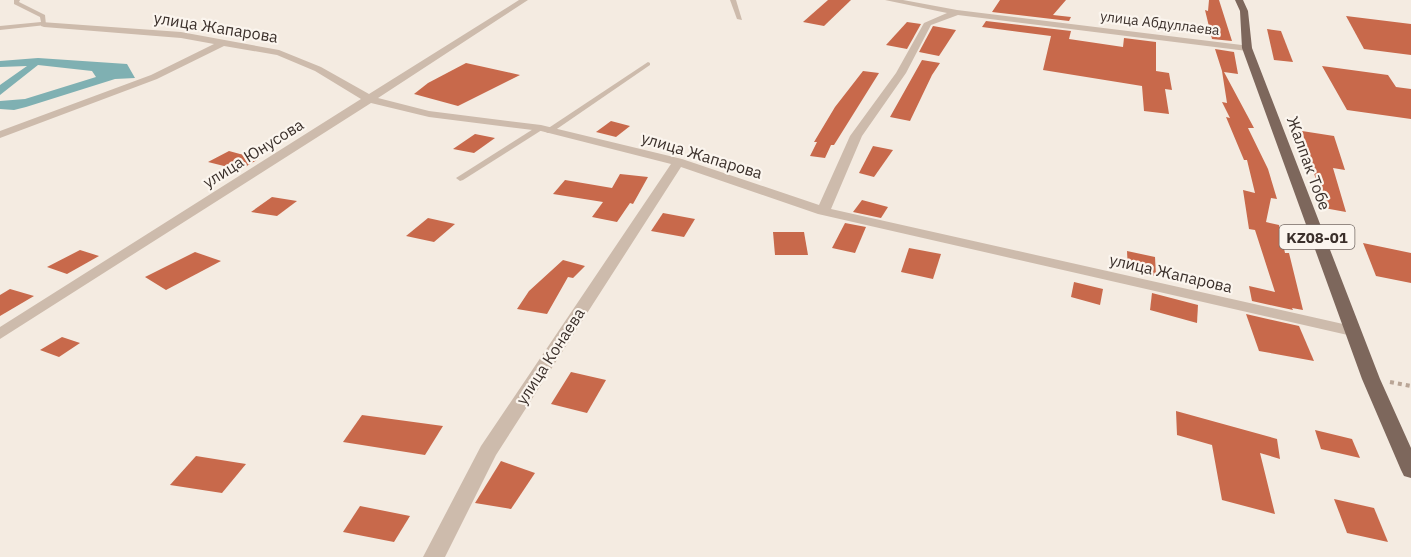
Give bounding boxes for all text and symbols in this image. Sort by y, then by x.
street label: улица Жапарова [152,7,280,47]
street label: улица Абдуллаева [1099,7,1221,39]
street label: Жалпак Тобе [1283,113,1335,213]
street label: улица Юнусова [199,114,307,192]
street label: улица Жапарова [639,127,765,183]
road number: KZ08-01 [1280,225,1354,249]
street label: улица Жапарова [1108,249,1235,297]
street label: улица Конаева [511,303,589,408]

